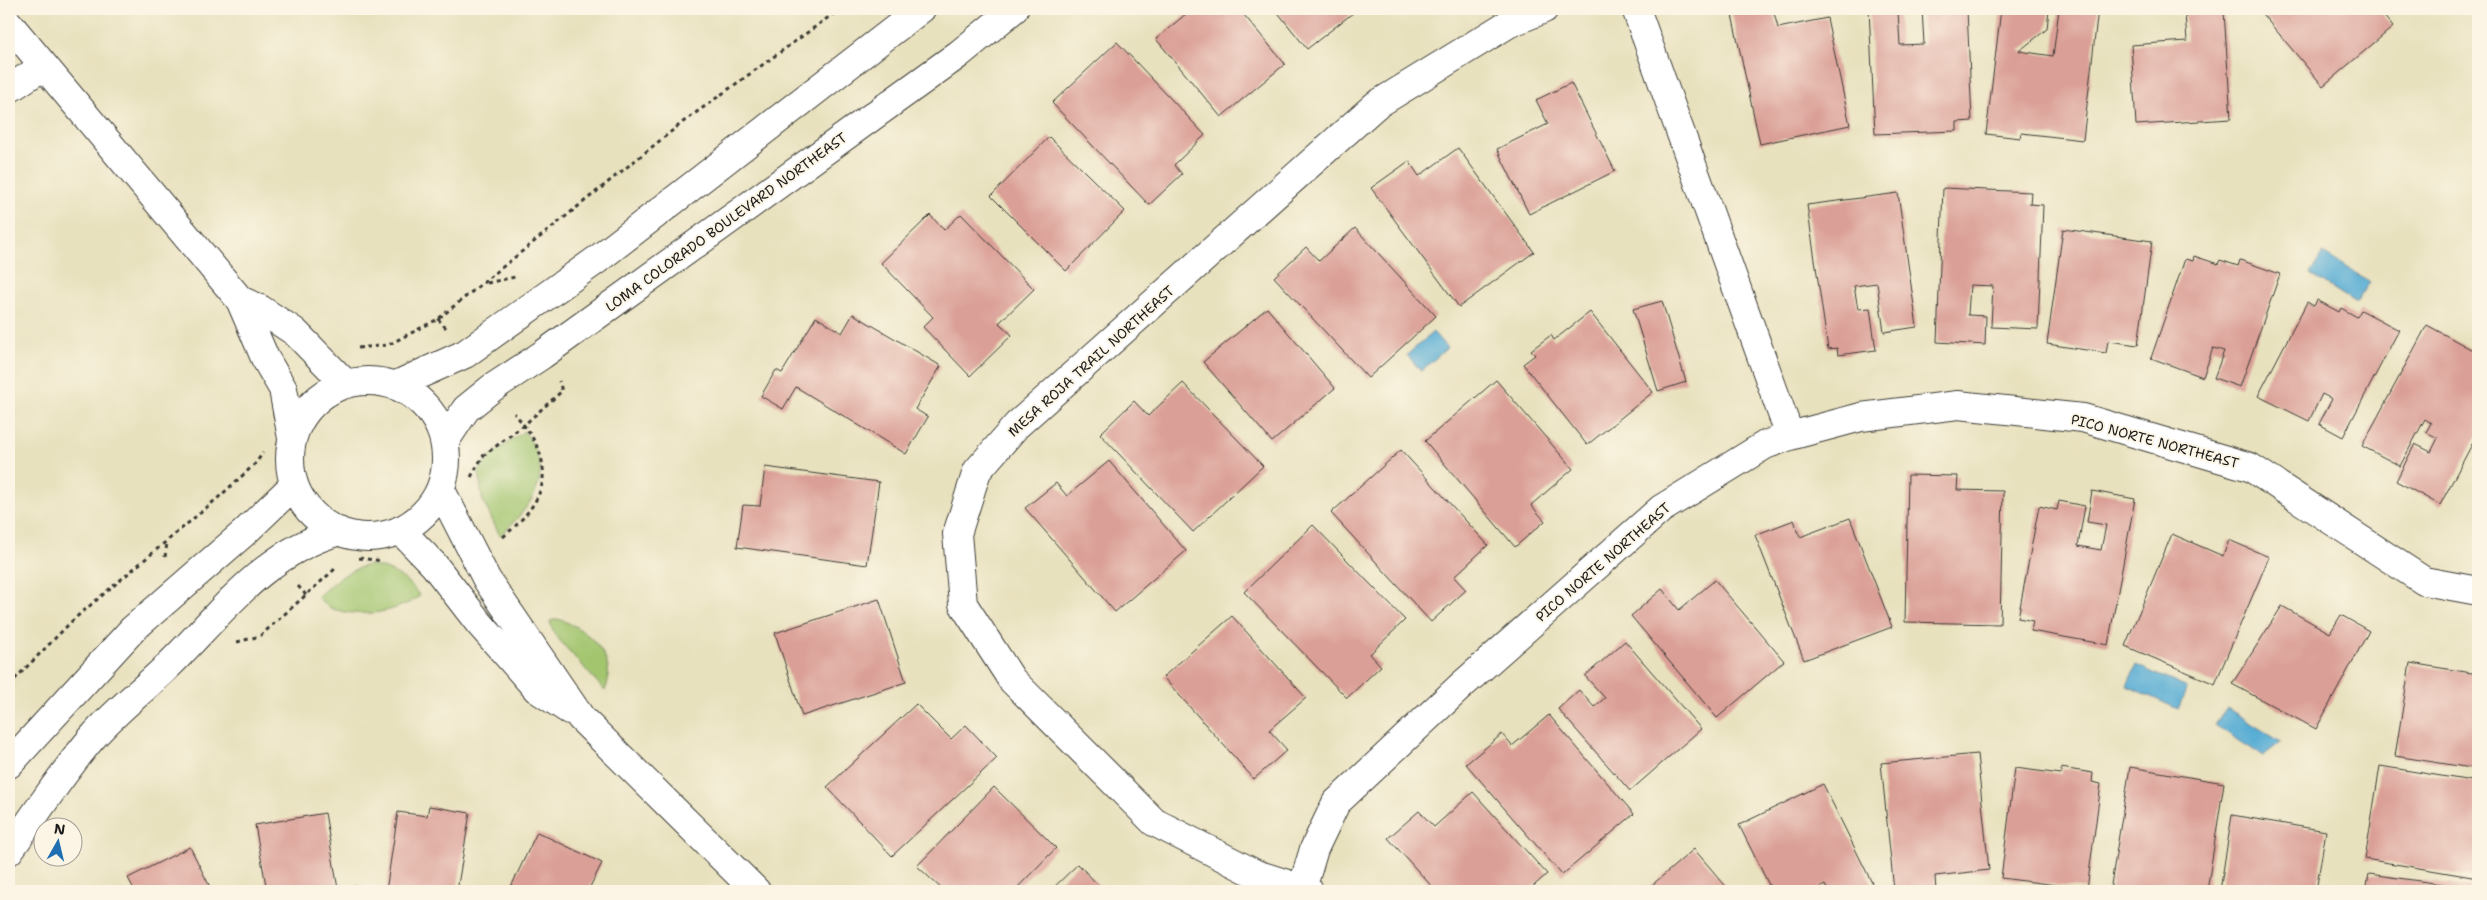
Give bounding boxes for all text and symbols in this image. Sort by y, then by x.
street label: LOMA COLORADO BOULEVARD NORTHEAST [602,128,851,316]
street label: MESA ROJA TRAIL NORTHEAST [1004,281,1178,441]
street label: PICO NORTE NORTHEAST [2069,410,2241,472]
street label: PICO NORTE NORTHEAST [1532,498,1674,626]
north arrow [32,818,82,868]
text: N [53,819,67,839]

